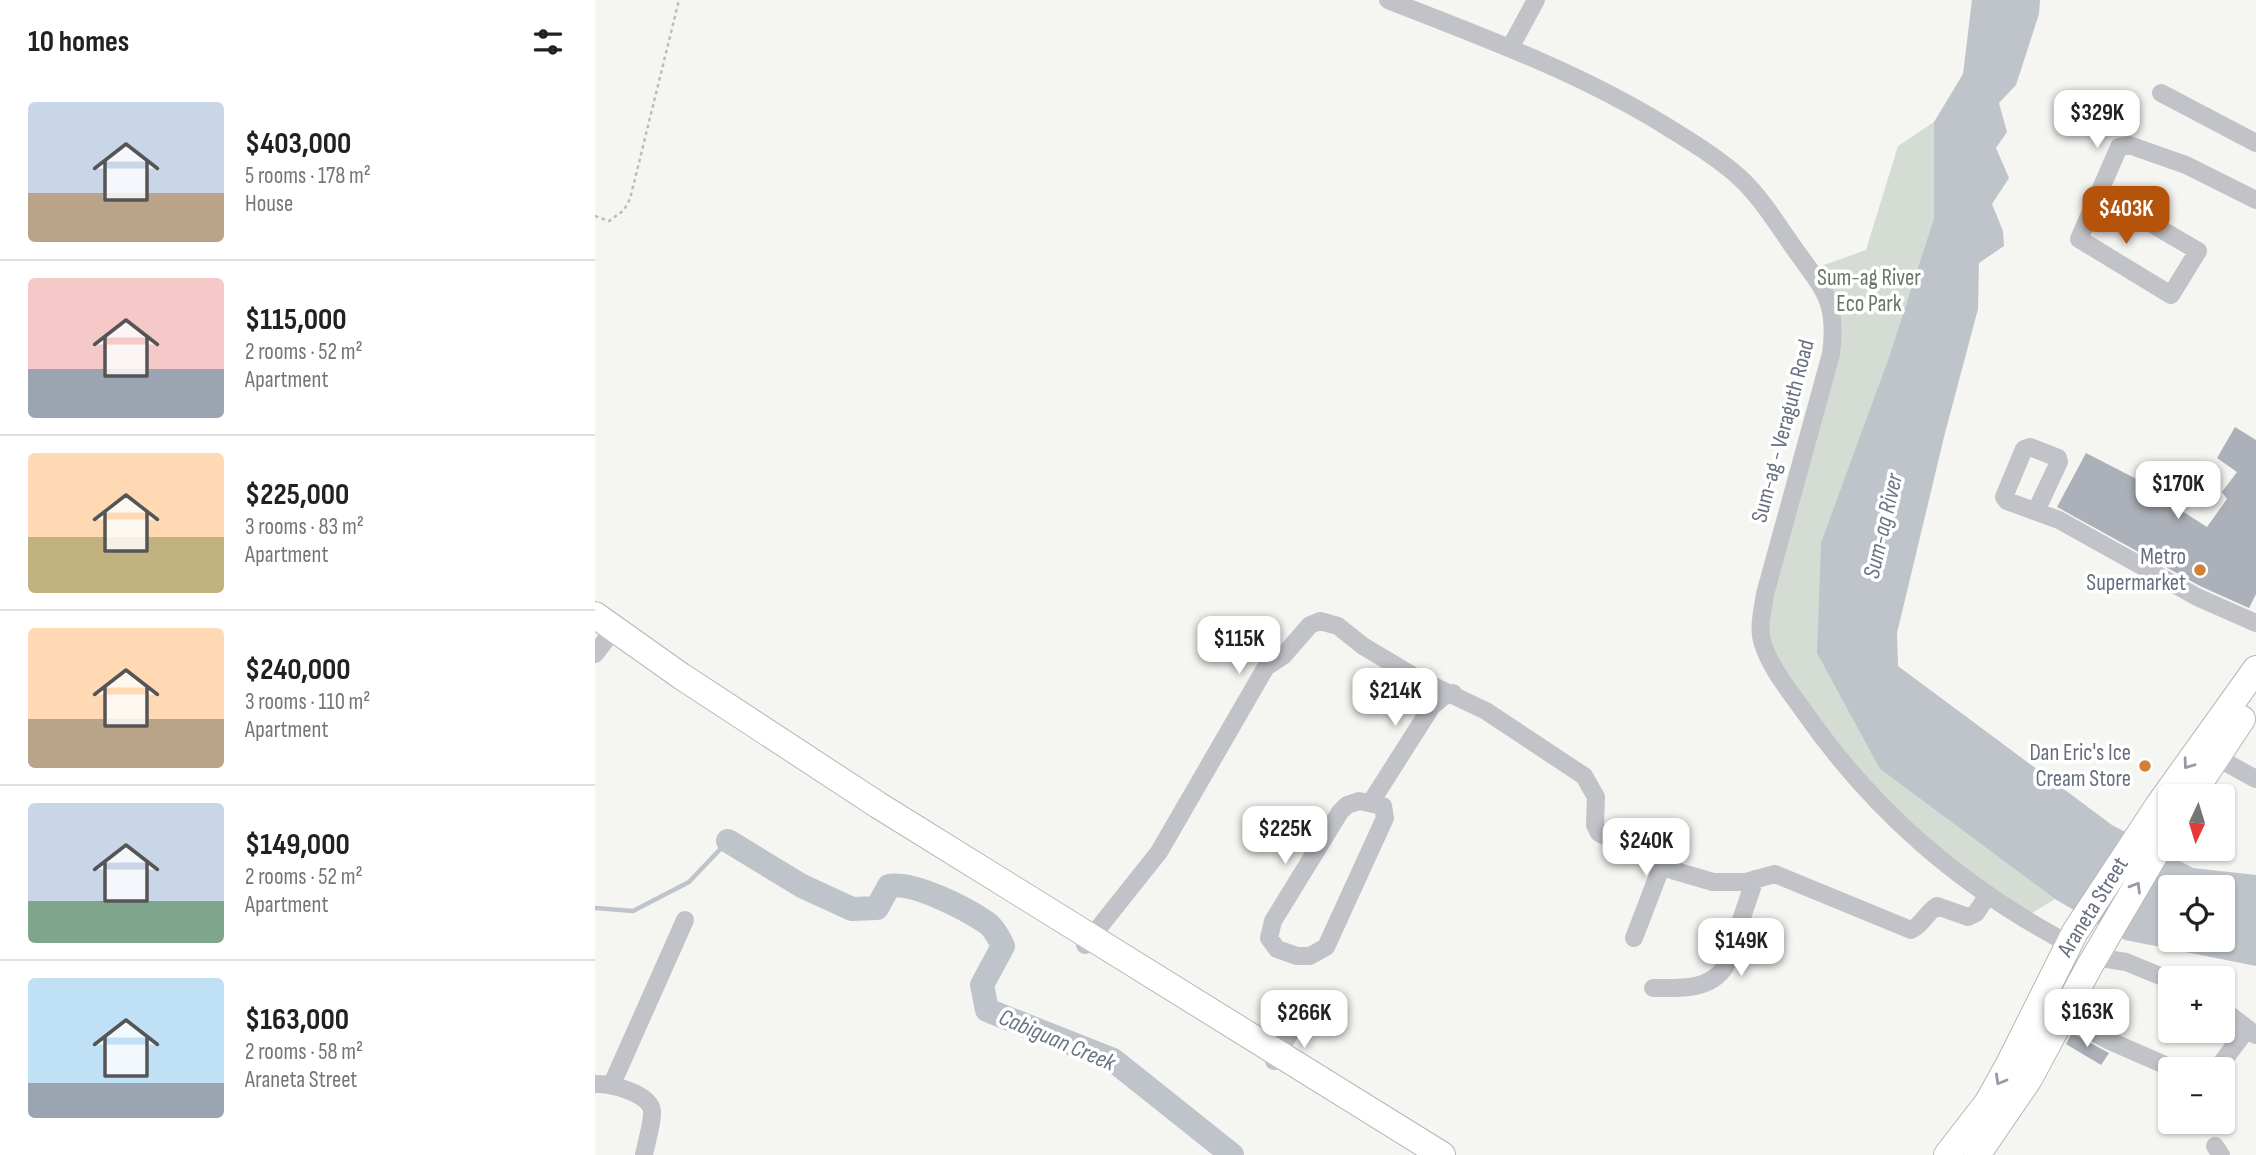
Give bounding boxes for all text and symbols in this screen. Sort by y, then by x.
icon: filters [529,23,567,61]
text: 10 homes [28,24,129,60]
pin: $329K [2048,90,2146,150]
text: $329K [2070,99,2124,127]
text: $403,000 [245,126,351,162]
icon: home [84,130,168,214]
text: 5 rooms · 178 m² [245,162,371,190]
pin: $403K [2077,187,2175,246]
text: House [245,190,293,218]
text: $403K [2098,195,2154,223]
park label: Sum-ag River Eco Park [1817,264,1921,318]
text: $115,000 [245,302,347,338]
icon: home [84,306,168,390]
street label: Sum-ag - Veraguth Road [1745,337,1821,525]
text: 2 rooms · 52 m² [245,338,363,366]
text: Apartment [245,366,329,394]
pin: $170K [2129,462,2227,521]
water label: Sum-ag River [1857,469,1909,581]
text: $170K [2152,470,2204,498]
text: $225,000 [245,477,349,513]
icon: home [84,481,168,565]
text: 3 rooms · 83 m² [245,513,364,541]
text: Apartment [245,541,329,569]
place label: Metro Supermarket [2086,543,2186,597]
marker: Metro Supermarket [2192,562,2208,578]
pin: $115K [1190,616,1288,676]
text: $115K [1213,625,1265,653]
text: $240,000 [245,652,351,688]
icon: home [84,656,168,740]
pin: $214K [1346,668,1444,728]
text: $214K [1368,677,1422,705]
text: 3 rooms · 110 m² [245,688,370,716]
text: Apartment [245,716,329,744]
place label: Dan Eric's Ice Cream Store [2029,739,2131,793]
one-way arrow [2184,757,2196,769]
marker: Dan Eric's Ice Cream Store [2137,758,2153,774]
north arrow [2158,784,2235,861]
map controls [2158,784,2235,1134]
pin: $225K [1236,806,1334,866]
text: $225K [1258,815,1312,843]
pin: $240K [1597,818,1695,878]
text: $149,000 [245,827,350,863]
text: $240K [1619,827,1673,855]
icon: home [84,831,168,915]
street label: Araneta Street [2051,852,2135,963]
text: 2 rooms · 52 m² [245,863,363,891]
button: locate [2158,875,2235,952]
one-way arrow [2127,882,2140,895]
text: Apartment [245,891,329,919]
pin: $149K [1692,918,1790,978]
text: $149K [1714,927,1768,955]
button: + [2158,966,2235,1043]
pin: $266K [1255,990,1353,1050]
pin: $163K [2038,990,2136,1049]
text: $163K [2060,998,2114,1026]
text: $266K [1277,999,1331,1027]
text: $163,000 [245,1002,349,1038]
water label: Cabiguan Creek [994,1003,1120,1078]
icon: home [84,1006,168,1090]
text: 2 rooms · 58 m² [245,1038,363,1066]
button: − [2158,1057,2235,1134]
text: Araneta Street [245,1066,357,1094]
one-way arrow [1995,1072,2008,1085]

